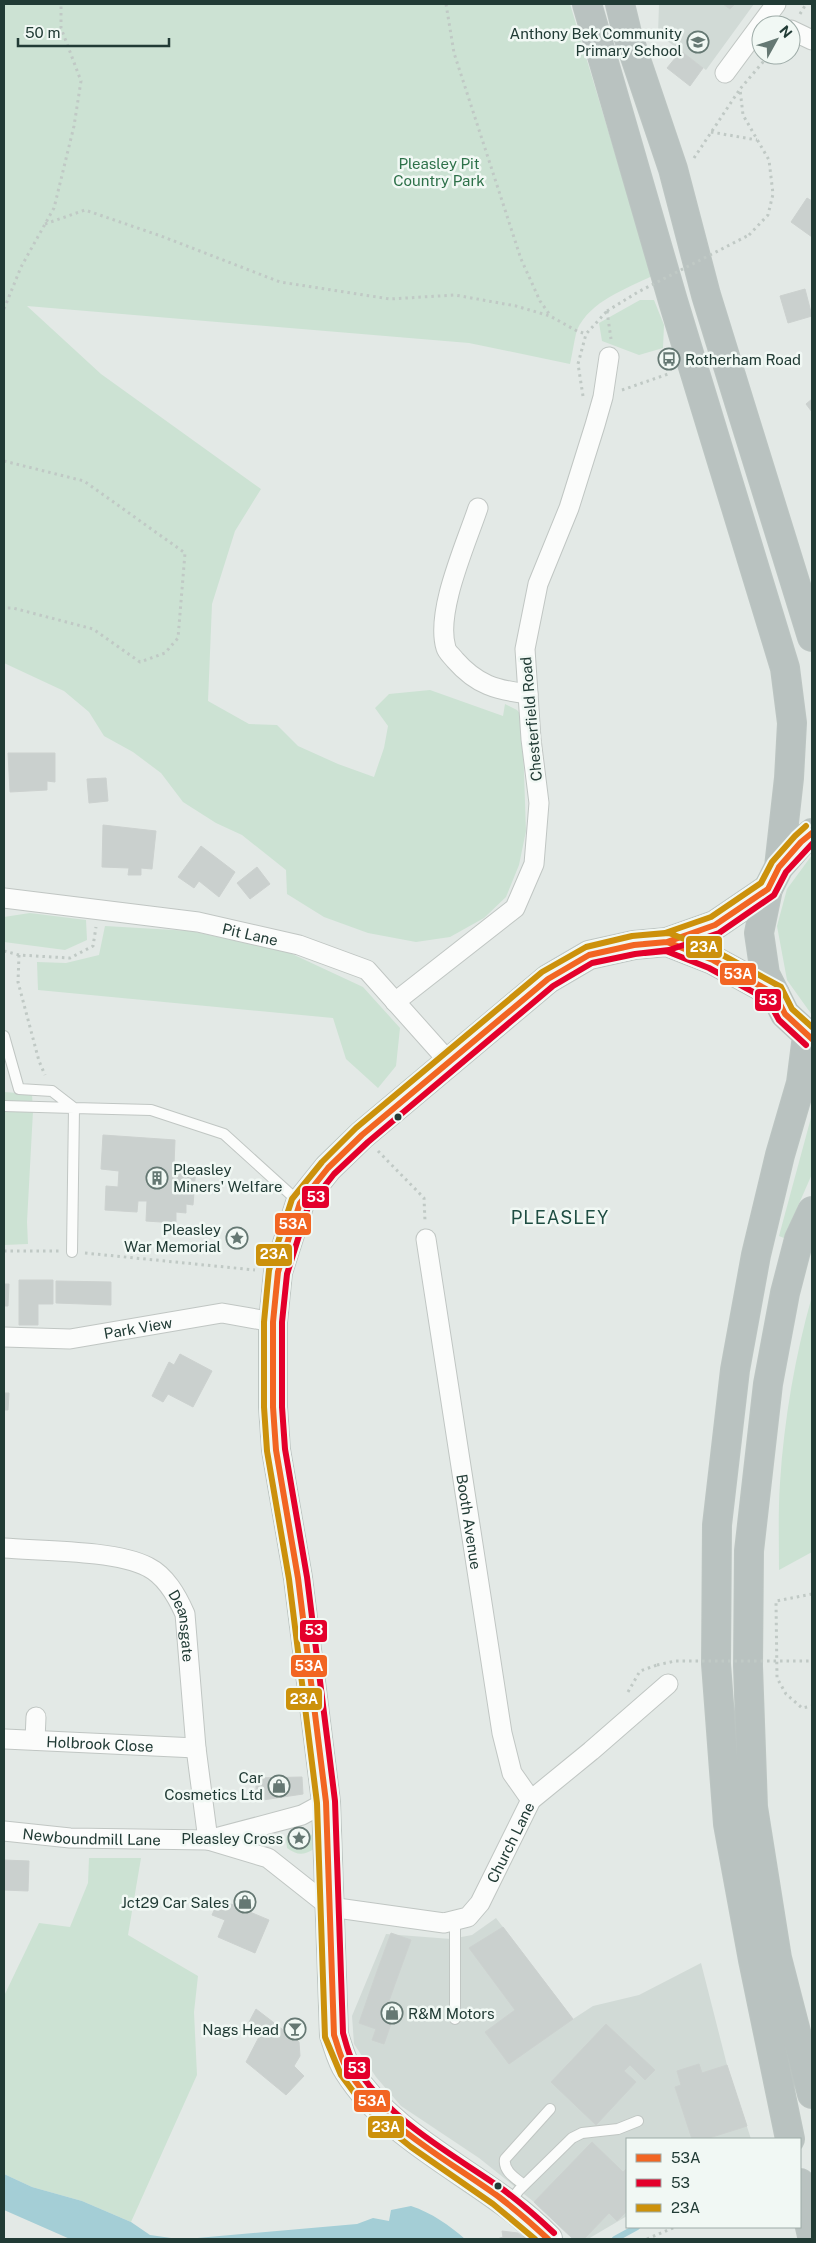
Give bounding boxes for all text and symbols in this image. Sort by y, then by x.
scale bar [18,15,169,47]
north arrow [751,15,801,65]
text: N [776,22,796,41]
text: 50 m [25,24,60,41]
place label: Anthony Bek Community Primary School [510,25,682,59]
school or university icon: Anthony Bek Community Primary School [686,30,710,54]
park label: Pleasley Pit Country Park [393,155,485,189]
bus stop icon: Rotherham Road [657,347,681,371]
place label: Rotherham Road [685,351,801,368]
street label: Chesterfield Road [517,656,545,782]
street label: Pit Lane [221,919,280,948]
line badge: 23A [685,935,723,959]
text: 23A [690,939,718,955]
line badge: 53A [719,962,757,986]
text: 53A [724,966,752,982]
line badge: 53 [754,988,782,1012]
text: 53 [759,992,777,1008]
unlabelled marker [393,1112,403,1122]
place label: Pleasley Miners' Welfare [173,1161,282,1195]
building icon: Pleasley Miners' Welfare [145,1166,169,1190]
line badge: 53 [301,1185,330,1209]
text: 53 [307,1189,325,1205]
district label: PLEASLEY [511,1207,609,1228]
line badge: 53A [274,1212,312,1236]
text: 53A [279,1216,307,1232]
place label: Pleasley War Memorial [124,1221,221,1255]
place icon: Pleasley War Memorial [225,1226,249,1250]
line badge: 23A [255,1243,293,1267]
text: 23A [260,1246,288,1262]
street label: Park View [102,1313,174,1342]
street label: Booth Avenue [454,1473,485,1571]
street label: Deansgate [166,1586,197,1663]
line badge: 53 [299,1619,328,1643]
text: 53 [305,1622,323,1638]
line badge: 53A [290,1654,328,1678]
text: 53A [295,1658,323,1674]
line badge: 23A [285,1687,323,1711]
text: 23A [290,1691,318,1707]
street label: Holbrook Close [46,1732,154,1754]
place label: Car Cosmetics Ltd [164,1769,263,1803]
shop icon: Car Cosmetics Ltd [267,1774,291,1798]
street label: Church Lane [483,1799,537,1885]
street label: Newboundmill Lane [22,1825,161,1848]
place icon: Pleasley Cross [287,1826,311,1850]
place label: Pleasley Cross [181,1830,283,1847]
shop icon: Jct29 Car Sales [233,1890,257,1914]
place label: Jct29 Car Sales [121,1894,229,1911]
shop icon: R&M Motors [380,2001,404,2025]
place label: R&M Motors [408,2005,495,2022]
bar icon: Nags Head [283,2017,307,2041]
place label: Nags Head [202,2021,279,2038]
line badge: 53 [343,2056,371,2080]
text: 53 [348,2060,366,2076]
line badge: 53A [353,2089,391,2113]
text: 53A [358,2093,386,2109]
line badge: 23A [367,2115,405,2139]
text: 23A [372,2119,400,2135]
legend [626,2138,801,2228]
text: 53A [671,2149,701,2166]
text: 53 [671,2174,690,2191]
unlabelled marker [493,2181,503,2191]
text: 23A [671,2199,700,2216]

